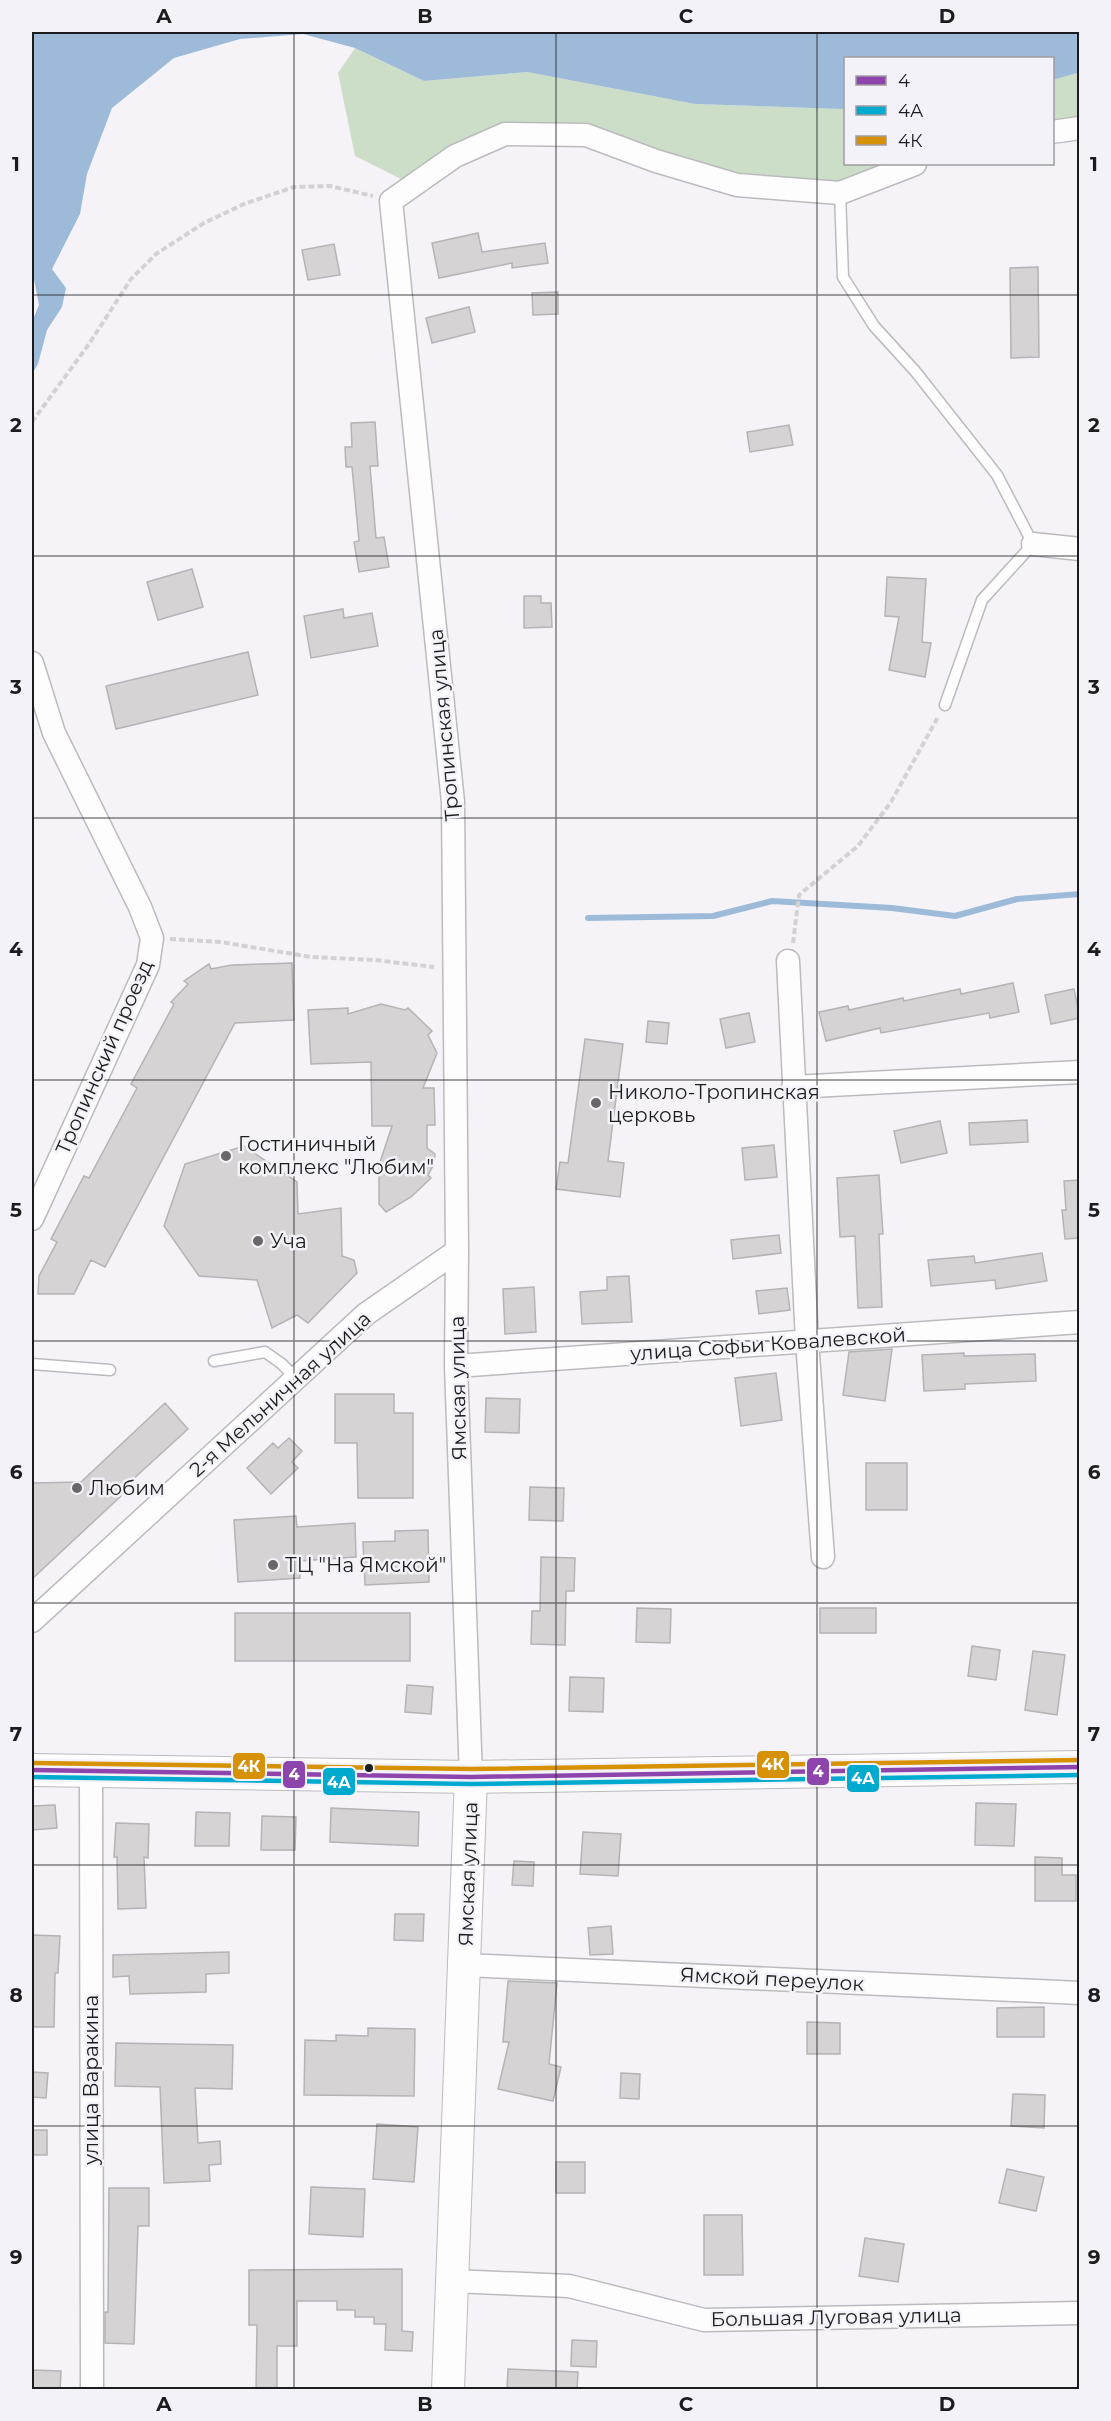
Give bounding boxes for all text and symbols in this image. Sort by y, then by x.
text: A [155,4,172,28]
text: B [417,4,433,28]
text: C [679,4,694,28]
text: D [939,4,955,28]
legend [844,57,1054,165]
text: 4 [898,70,910,92]
text: 4А [898,100,924,122]
text: 4К [898,130,923,152]
text: 1 [12,152,20,176]
text: 1 [1090,152,1098,176]
text: 2 [10,413,22,437]
text: 2 [1088,413,1100,437]
street label: Тропинская улица [424,628,464,822]
text: 3 [9,675,22,699]
text: 3 [1087,675,1100,699]
text: 4 [9,937,23,961]
text: 4 [1087,937,1101,961]
street label: Тропинский проезд [50,956,158,1158]
place label: Николо-Тропинская церковь [608,1080,820,1127]
marker: Николо-Тропинская церковь [589,1096,603,1110]
place label: Гостиничный комплекс "Любим" [238,1132,434,1179]
marker: Гостиничный комплекс "Любим" [219,1149,233,1163]
text: 5 [10,1198,22,1222]
text: 5 [1088,1198,1100,1222]
place label: Уча [270,1229,307,1253]
marker: Уча [251,1234,265,1248]
street label: 2-я Мельничная улица [185,1306,375,1482]
street label: Ямская улица [445,1316,471,1460]
street label: улица Софьи Ковалевской [628,1322,907,1366]
text: 6 [10,1460,23,1484]
text: 6 [1088,1460,1101,1484]
place label: Любим [89,1476,165,1500]
marker: Любим [70,1481,84,1495]
place label: ТЦ "На Ямской" [285,1553,446,1577]
marker: ТЦ "На Ямской" [266,1558,280,1572]
text: 7 [10,1722,22,1746]
text: 7 [1088,1722,1100,1746]
line badge: 4К [756,1750,790,1779]
line badge: 4К [232,1752,266,1780]
text: 4К [762,1755,785,1774]
text: 4К [238,1757,261,1776]
line badge: 4 [806,1757,830,1786]
line badge: 4 [282,1760,306,1789]
unlabelled marker [363,1762,375,1774]
text: 4 [812,1762,824,1781]
line badge: 4А [846,1764,880,1793]
text: 4 [288,1765,300,1784]
line badge: 4А [322,1767,356,1796]
text: 4А [851,1769,875,1788]
text: 4А [327,1773,351,1792]
street label: Ямская улица [453,1801,483,1947]
street label: Ямской переулок [679,1962,865,1996]
text: 8 [9,1983,23,2007]
text: 8 [1087,1983,1101,2007]
street label: улица Варакина [79,1995,103,2166]
text: 9 [10,2245,22,2269]
text: 9 [1088,2245,1100,2269]
street label: Большая Луговая улица [710,2303,962,2331]
text: A [155,2392,172,2416]
text: B [417,2392,433,2416]
text: C [679,2392,694,2416]
text: D [939,2392,955,2416]

